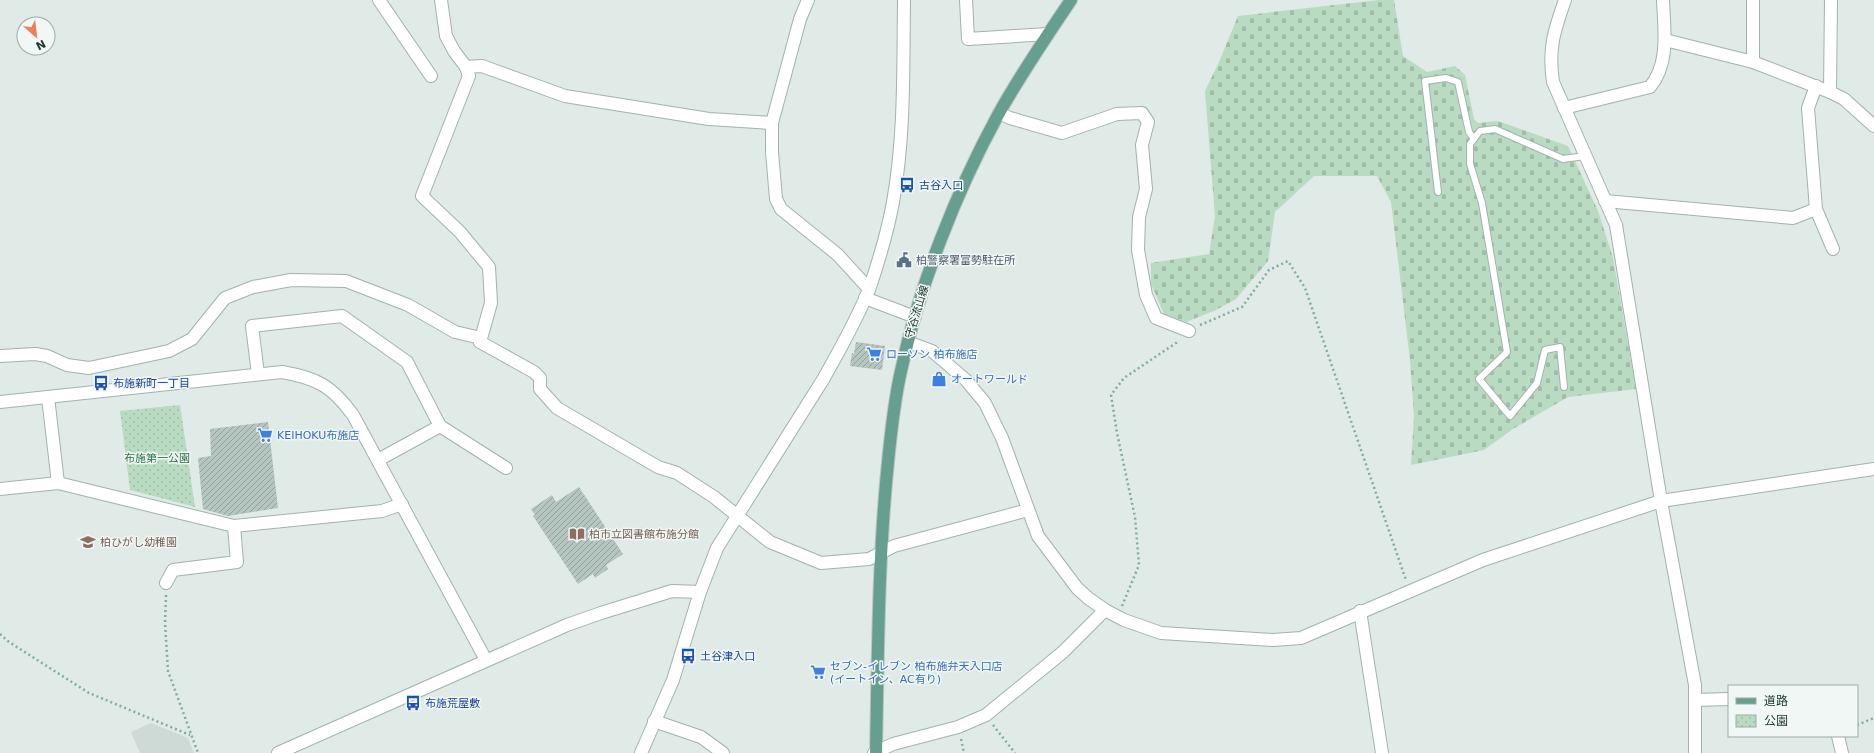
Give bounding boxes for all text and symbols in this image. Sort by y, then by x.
north arrow [16,16,56,56]
text: N [33,36,48,52]
bus stop icon: 古谷入口 [898,176,916,194]
place label: 古谷入口 [919,179,963,192]
public building icon: 柏警察署富勢駐在所 [895,251,913,269]
place label: 柏警察署富勢駐在所 [916,254,1016,267]
street label: 守谷流山線 [903,284,931,340]
supermarket icon: ローソン 柏布施店 [865,345,883,363]
place label: ローソン 柏布施店 [886,348,978,361]
shop icon: オートワールド [930,370,948,388]
place label: オートワールド [951,373,1028,386]
bus stop icon: 布施新町一丁目 [92,374,110,392]
place label: 布施新町一丁目 [113,377,190,390]
supermarket icon: KEIHOKU布施店 [256,426,274,444]
place label: KEIHOKU布施店 [277,429,359,442]
park label: 布施第一公園 [124,452,190,465]
library icon: 柏市立図書館布施分館 [568,525,586,543]
place label: 柏市立図書館布施分館 [589,528,699,541]
school or university icon: 柏ひがし幼稚園 [79,533,97,551]
place label: 柏ひがし幼稚園 [100,536,177,549]
bus stop icon: 土谷津入口 [679,647,697,665]
place label: 土谷津入口 [700,650,755,663]
place label: セブン-イレブン 柏布施弁天入口店 (イートイン、AC有り) [830,660,1002,686]
supermarket icon: セブン-イレブン 柏布施弁天入口店 (イートイン、AC有り) [809,663,827,681]
legend [1728,685,1858,737]
bus stop icon: 布施荒屋敷 [404,694,422,712]
text: 道路 [1764,694,1788,708]
place label: 布施荒屋敷 [425,697,480,710]
text: 公園 [1764,714,1788,728]

